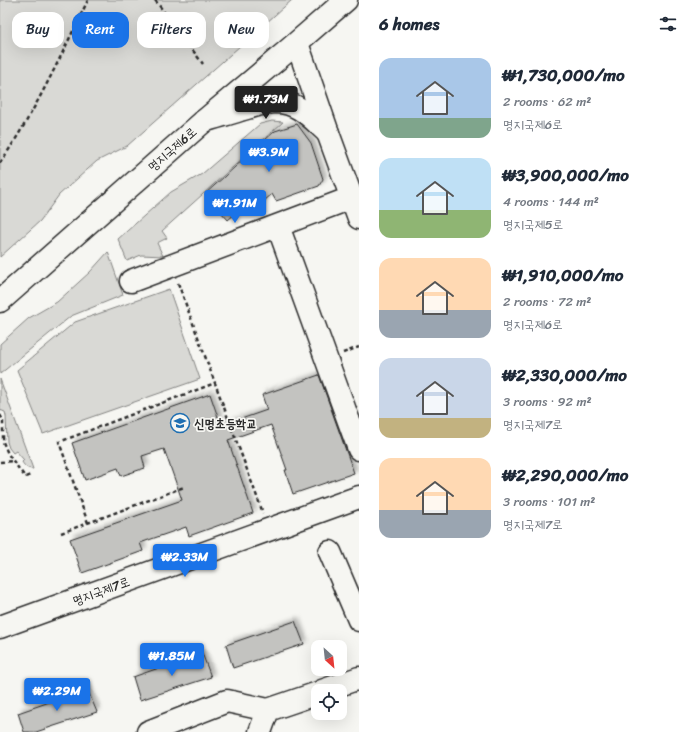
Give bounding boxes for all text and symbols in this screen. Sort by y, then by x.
text: 6 homes [379,9,439,39]
chip: Buy [12,12,64,48]
chip: Rent [72,12,129,48]
chip: Filters [137,12,206,48]
chip: New [214,12,269,48]
icon: filters [657,13,679,35]
text: ₩1,730,000/mo [503,60,625,90]
icon: home [411,74,459,122]
pin: ₩1.73M [233,86,299,120]
text: ₩1.73M [244,87,288,110]
text: 2 rooms · 62 m² [503,90,591,113]
text: 명지국제6로 [503,113,563,136]
street label: 명지국제6로 [142,121,202,177]
pin: ₩3.9M [241,139,297,173]
text: ₩3.9M [249,140,289,163]
text: ₩3,900,000/mo [503,160,629,190]
icon: home [411,174,459,222]
pin: ₩1.91M [202,190,268,224]
text: 4 rooms · 144 m² [503,190,599,213]
text: ₩1.91M [213,191,257,214]
text: 명지국제5로 [503,213,563,236]
text: ₩1,910,000/mo [503,260,623,290]
icon: home [411,274,459,322]
text: 2 rooms · 72 m² [503,290,591,313]
text: 명지국제6로 [503,313,563,336]
text: ₩2,330,000/mo [503,360,627,390]
icon: home [411,374,459,422]
text: 3 rooms · 92 m² [503,390,592,413]
school or university icon: 신명초등학교 [169,412,191,434]
place label: 신명초등학교 [194,412,257,435]
text: 명지국제7로 [503,413,563,436]
text: ₩2,290,000/mo [503,460,628,490]
icon: home [411,474,459,522]
text: 3 rooms · 101 m² [503,490,595,513]
text: 명지국제7로 [503,513,563,536]
pin: ₩2.33M [152,544,218,578]
text: ₩2.33M [162,545,208,568]
street label: 명지국제7로 [69,570,133,612]
north arrow [311,640,347,676]
map controls [311,640,347,720]
pin: ₩1.85M [139,643,205,677]
text: ₩1.85M [149,644,195,667]
pin: ₩2.29M [24,678,90,712]
text: ₩2.29M [33,679,81,702]
button: locate [311,684,347,720]

